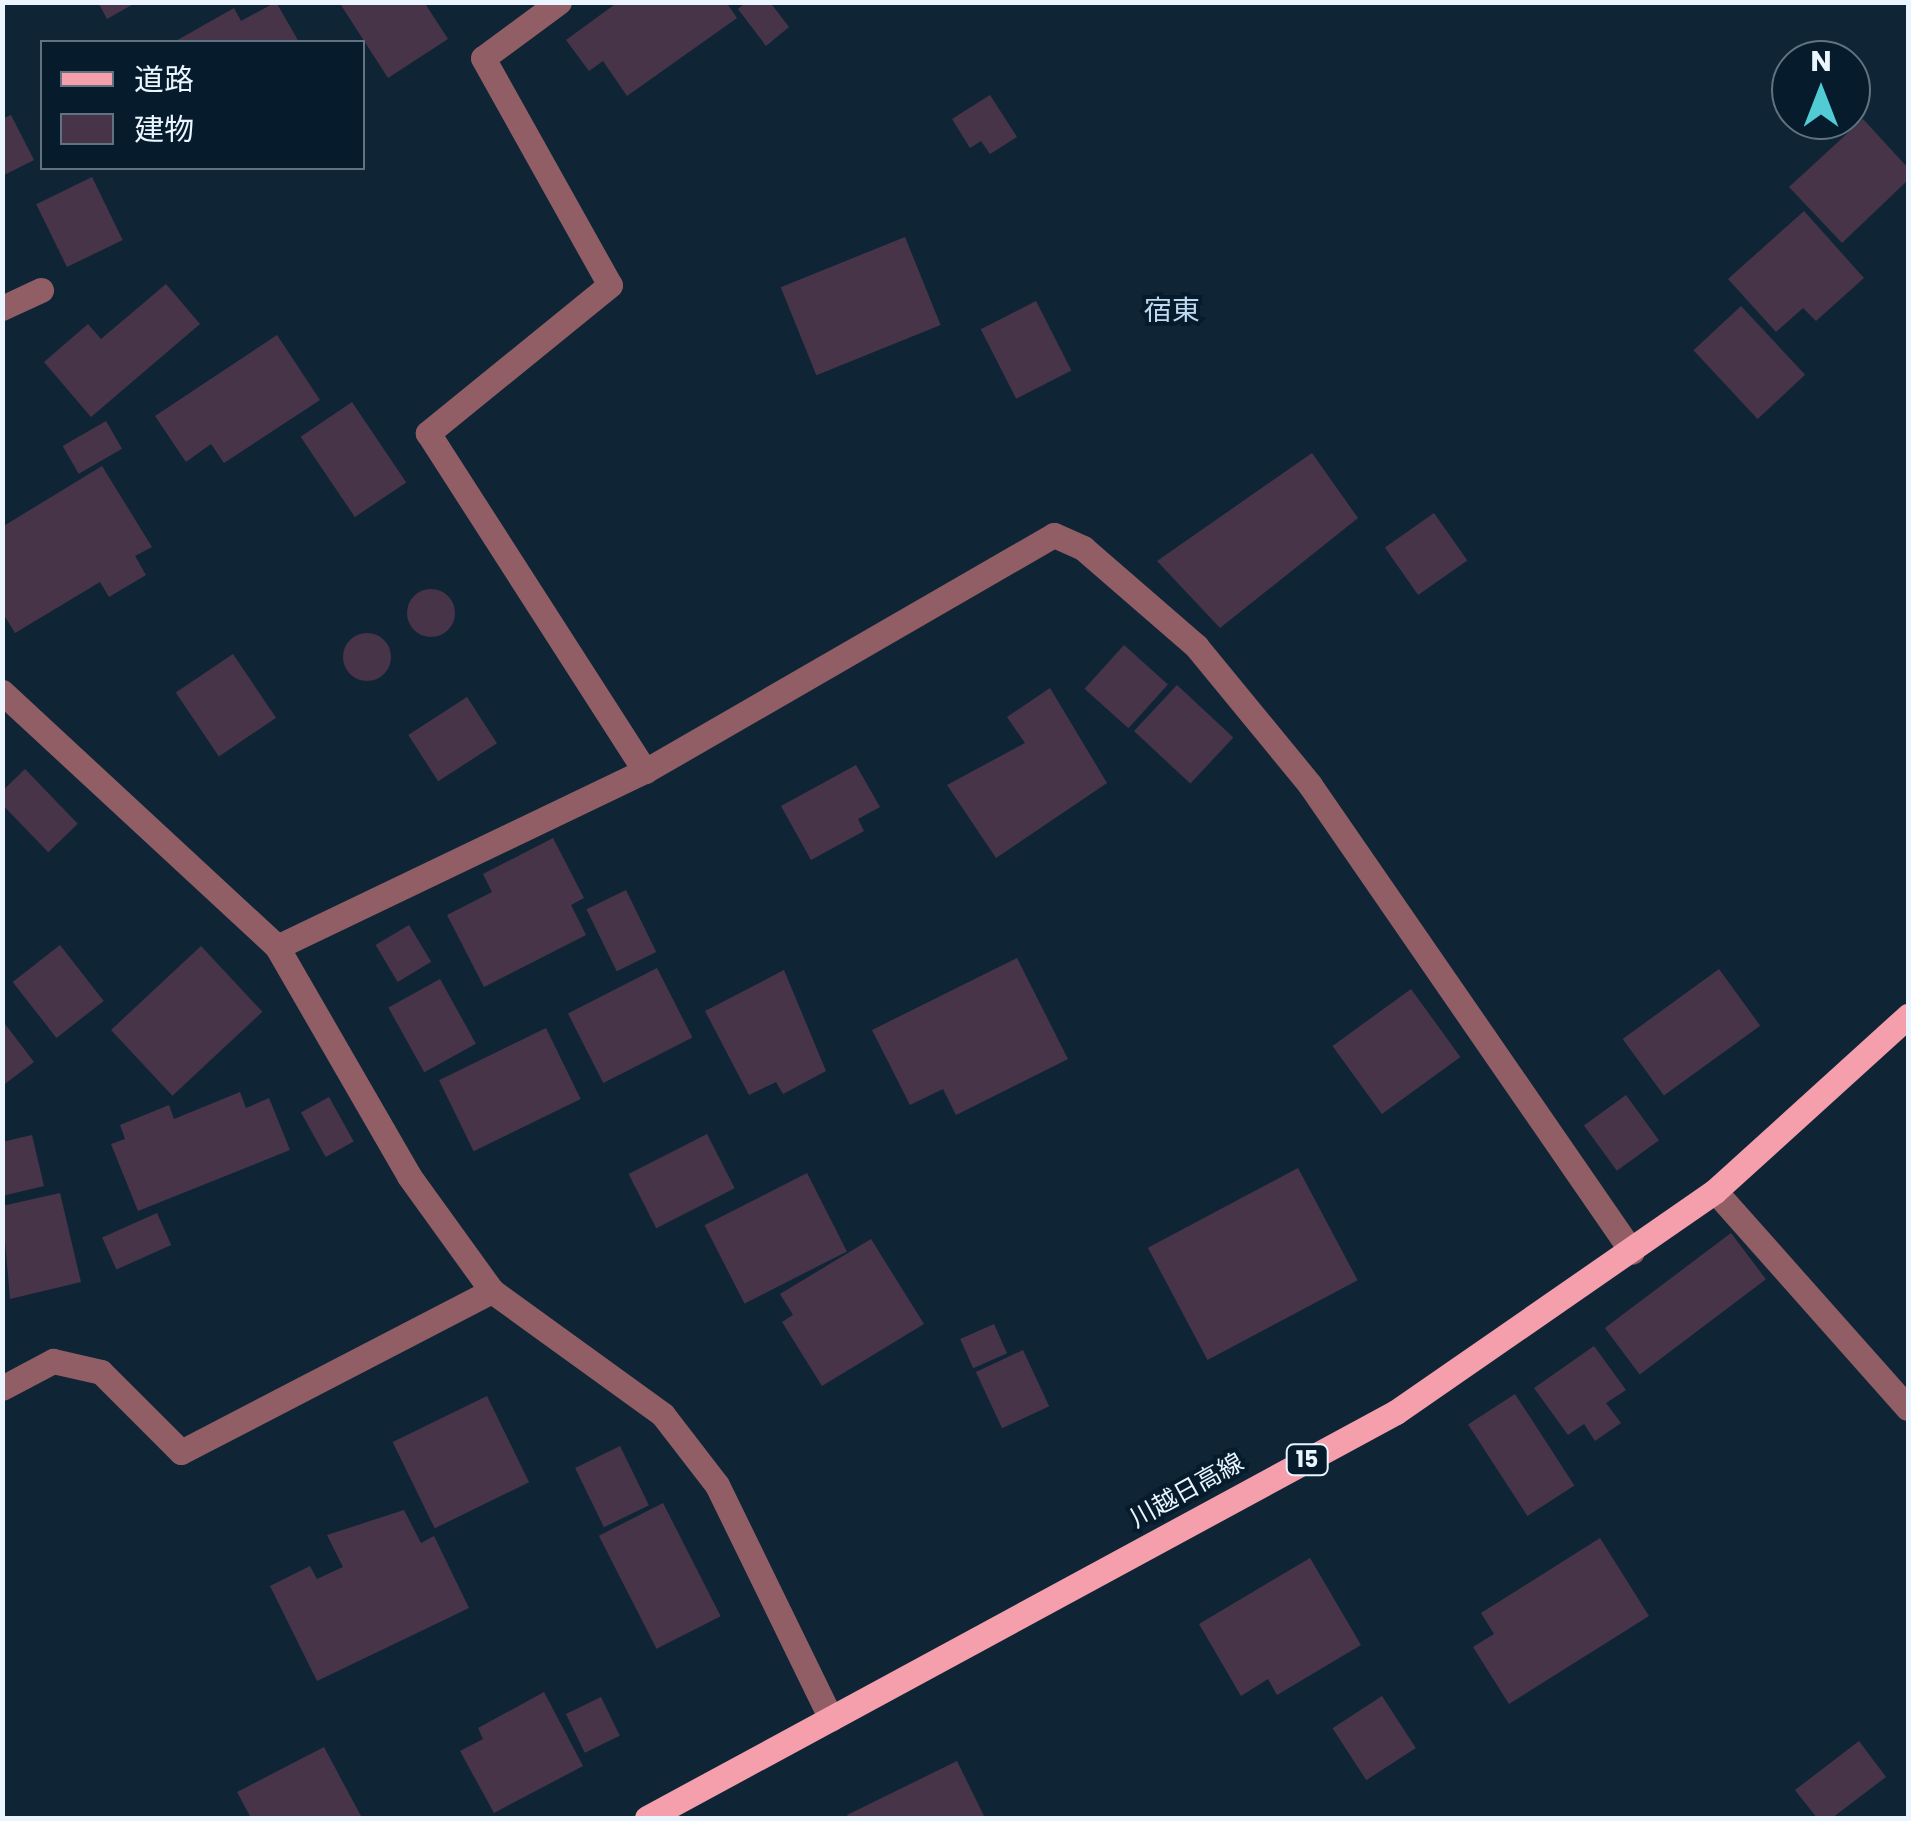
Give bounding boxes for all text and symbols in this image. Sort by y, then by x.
legend [40,40,365,170]
north arrow [1771,40,1871,140]
text: N [1810,42,1832,81]
text: 道路 [134,58,194,101]
text: 建物 [134,108,194,151]
district label: 宿東 [1144,294,1200,328]
road number: 15 [1284,1443,1330,1477]
street label: 川越日高線 [1125,1448,1249,1534]

